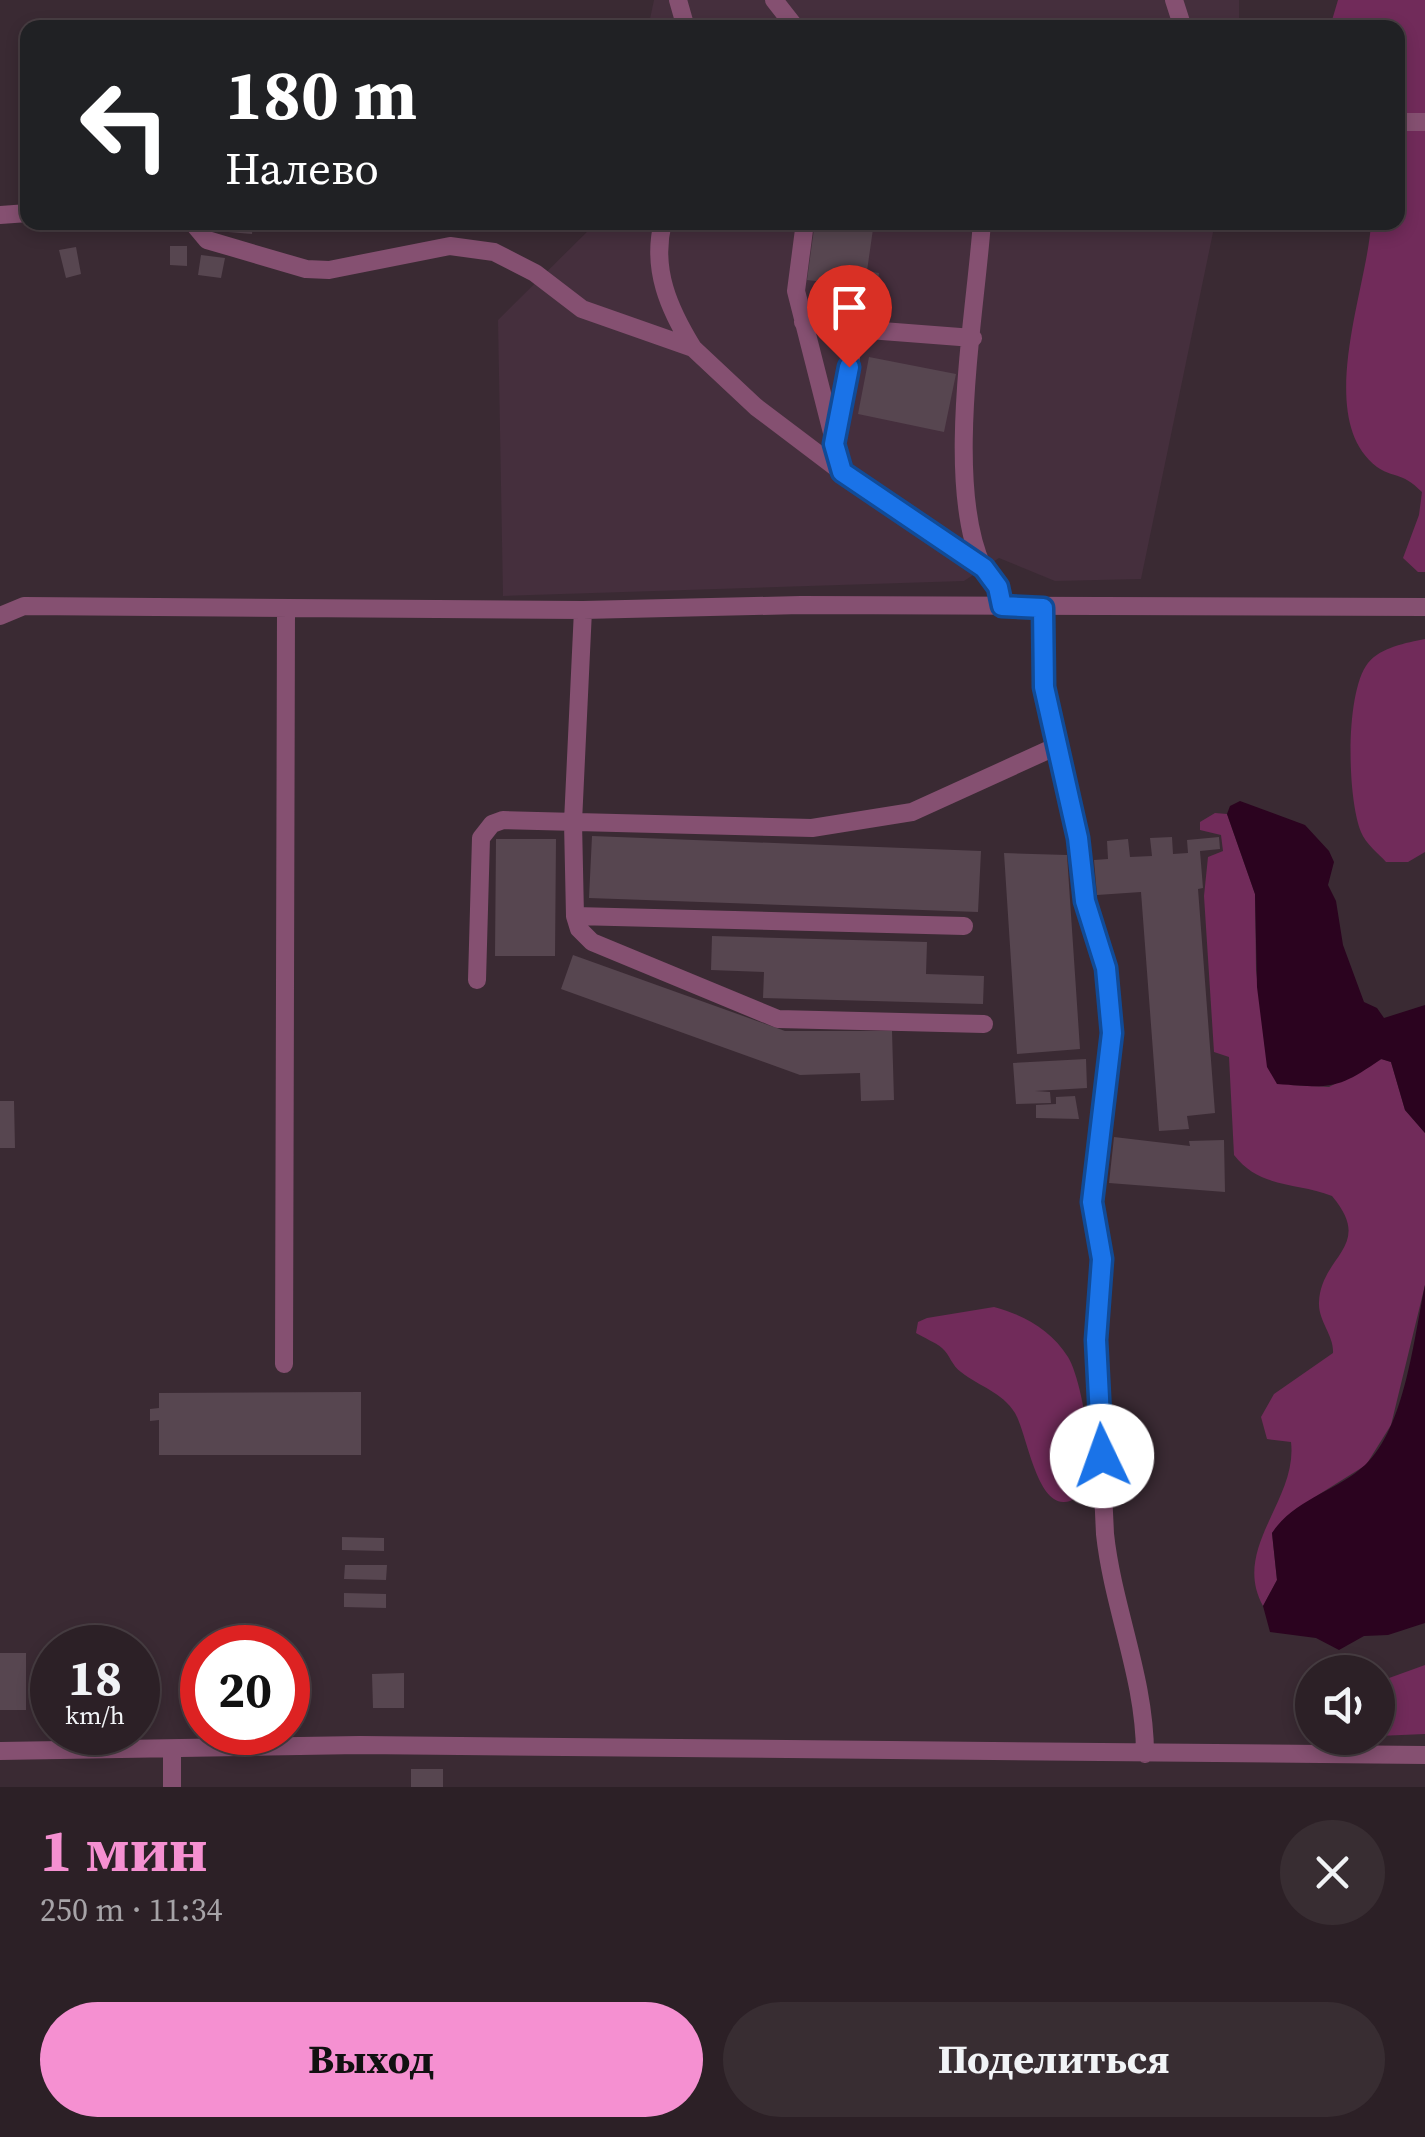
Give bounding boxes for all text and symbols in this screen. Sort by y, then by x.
text: 180 m [225,46,417,142]
icon: left [60,60,190,190]
text: Налево [225,137,379,199]
pin [807,265,892,368]
icon: arrive [822,280,877,335]
position arrow [1050,1404,1154,1508]
speed limit sign: 20 [180,1625,310,1755]
text: 18 [68,1643,122,1712]
map controls [1295,1655,1395,1755]
button: sound [1295,1655,1395,1755]
text: km/h [65,1698,125,1732]
text: 1 мин [40,1809,208,1891]
button: close [1280,1820,1385,1925]
text: 250 m · 11:34 [40,1888,222,1932]
button: Выход [40,2002,703,2117]
button: Поделиться [723,2002,1385,2117]

